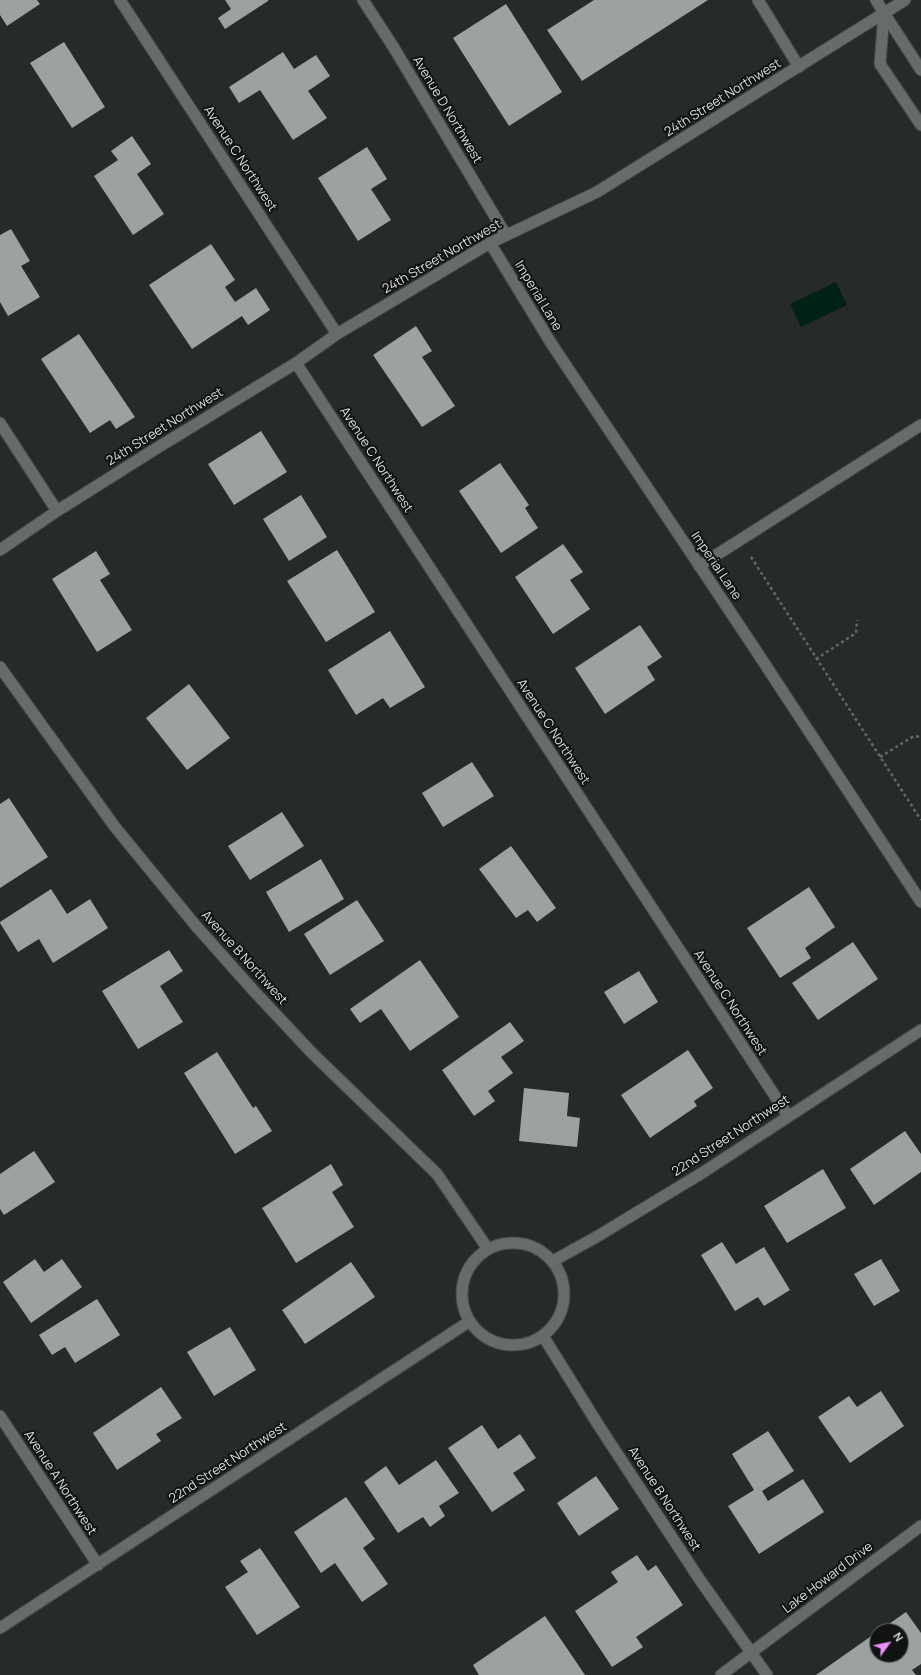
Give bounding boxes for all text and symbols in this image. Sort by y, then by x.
street label: Avenue D Northwest [409,54,485,166]
street label: 24th Street Northwest [662,56,784,140]
street label: Avenue C Northwest [200,103,280,215]
street label: 24th Street Northwest [380,217,504,297]
street label: Imperial Lane [511,258,565,334]
street label: 24th Street Northwest [104,385,226,469]
street label: Avenue C Northwest [336,404,416,516]
street label: Imperial Lane [687,529,745,603]
street label: Avenue C Northwest [513,676,593,788]
street label: Avenue B Northwest [198,908,290,1008]
street label: Avenue C Northwest [690,947,770,1059]
street label: 22nd Street Northwest [669,1092,793,1180]
street label: 22nd Street Northwest [166,1419,290,1507]
street label: Avenue A Northwest [20,1428,100,1538]
street label: Avenue B Northwest [624,1444,704,1554]
street label: Lake Howard Drive [780,1539,876,1617]
north arrow [869,1623,909,1663]
text: N [890,1629,907,1644]

